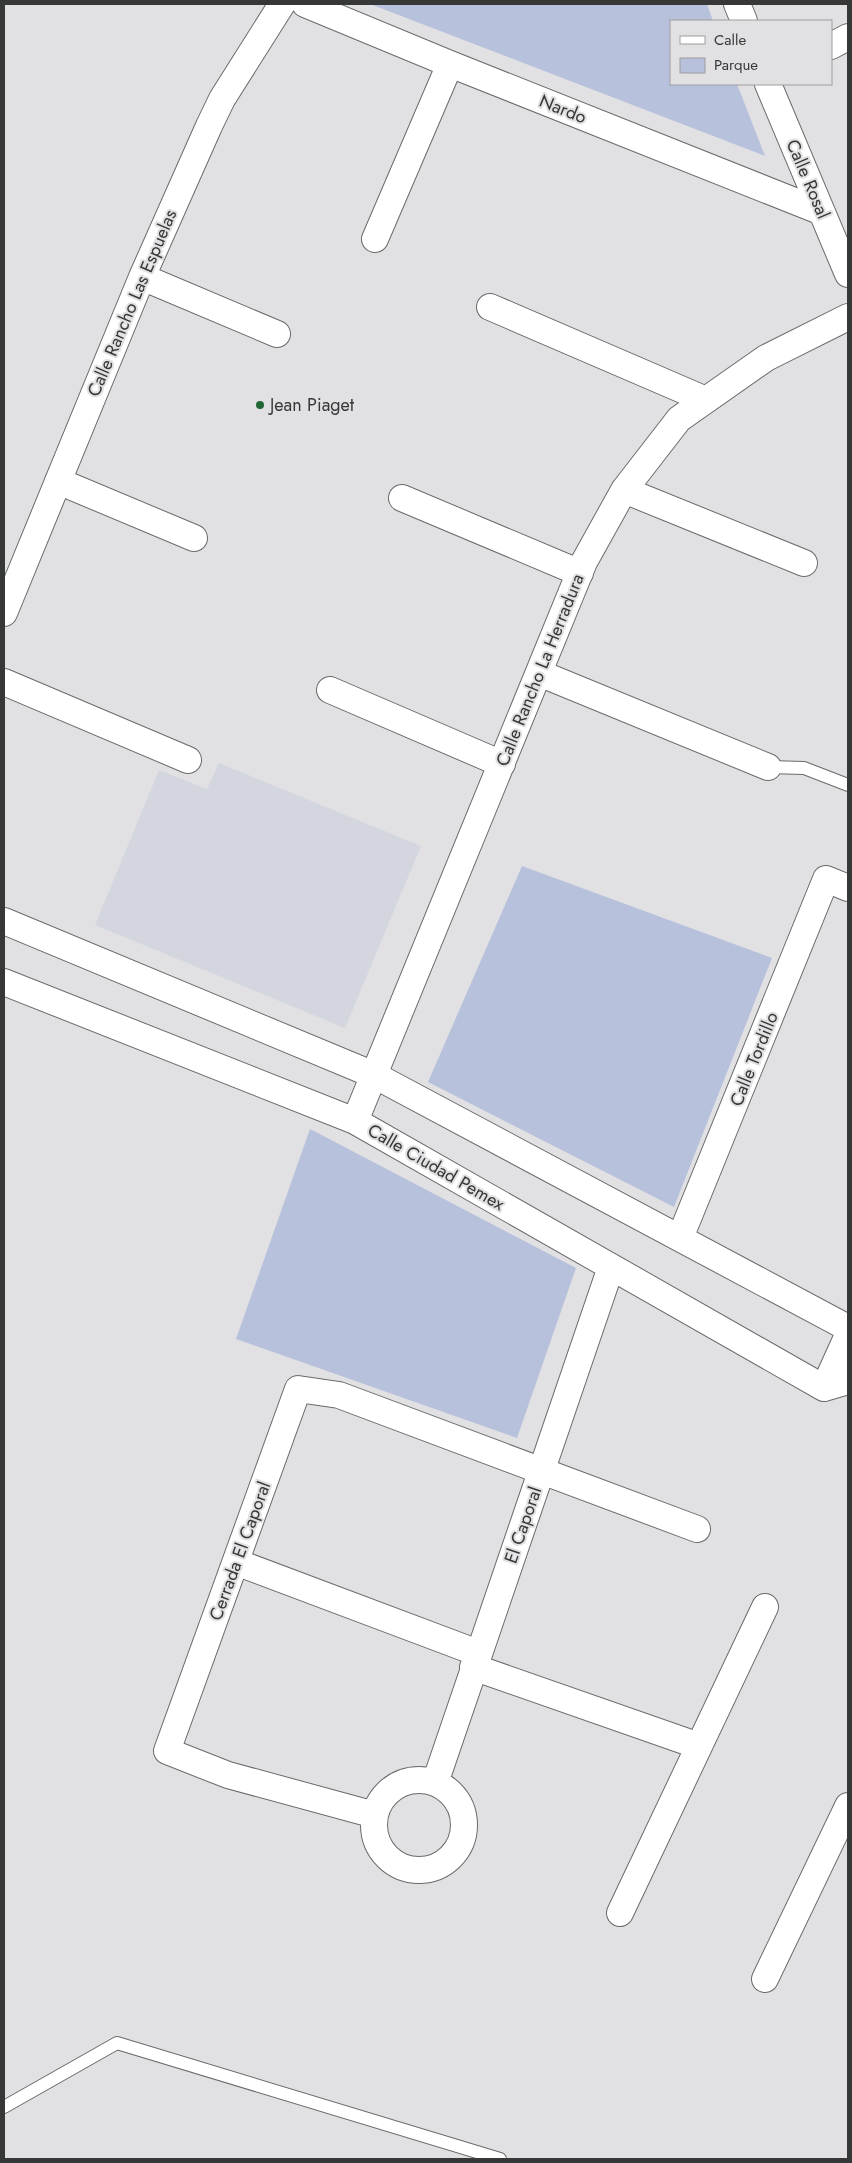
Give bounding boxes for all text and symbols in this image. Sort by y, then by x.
legend [670,20,832,85]
text: Calle [714,29,746,51]
text: Parque [714,54,758,76]
street label: Nardo [535,88,591,130]
street label: Calle Rosal [780,135,836,223]
street label: Calle Rancho Las Espuelas [81,205,183,401]
place label: Jean Piaget [268,392,355,418]
marker: Jean Piaget [254,399,266,411]
street label: Calle Rancho La Herradura [489,570,591,770]
street label: Calle Tordillo [723,1008,785,1110]
street label: Calle Ciudad Pemex [363,1117,510,1217]
street label: Cerrada El Caporal [203,1478,277,1624]
street label: El Caporal [498,1483,548,1567]

